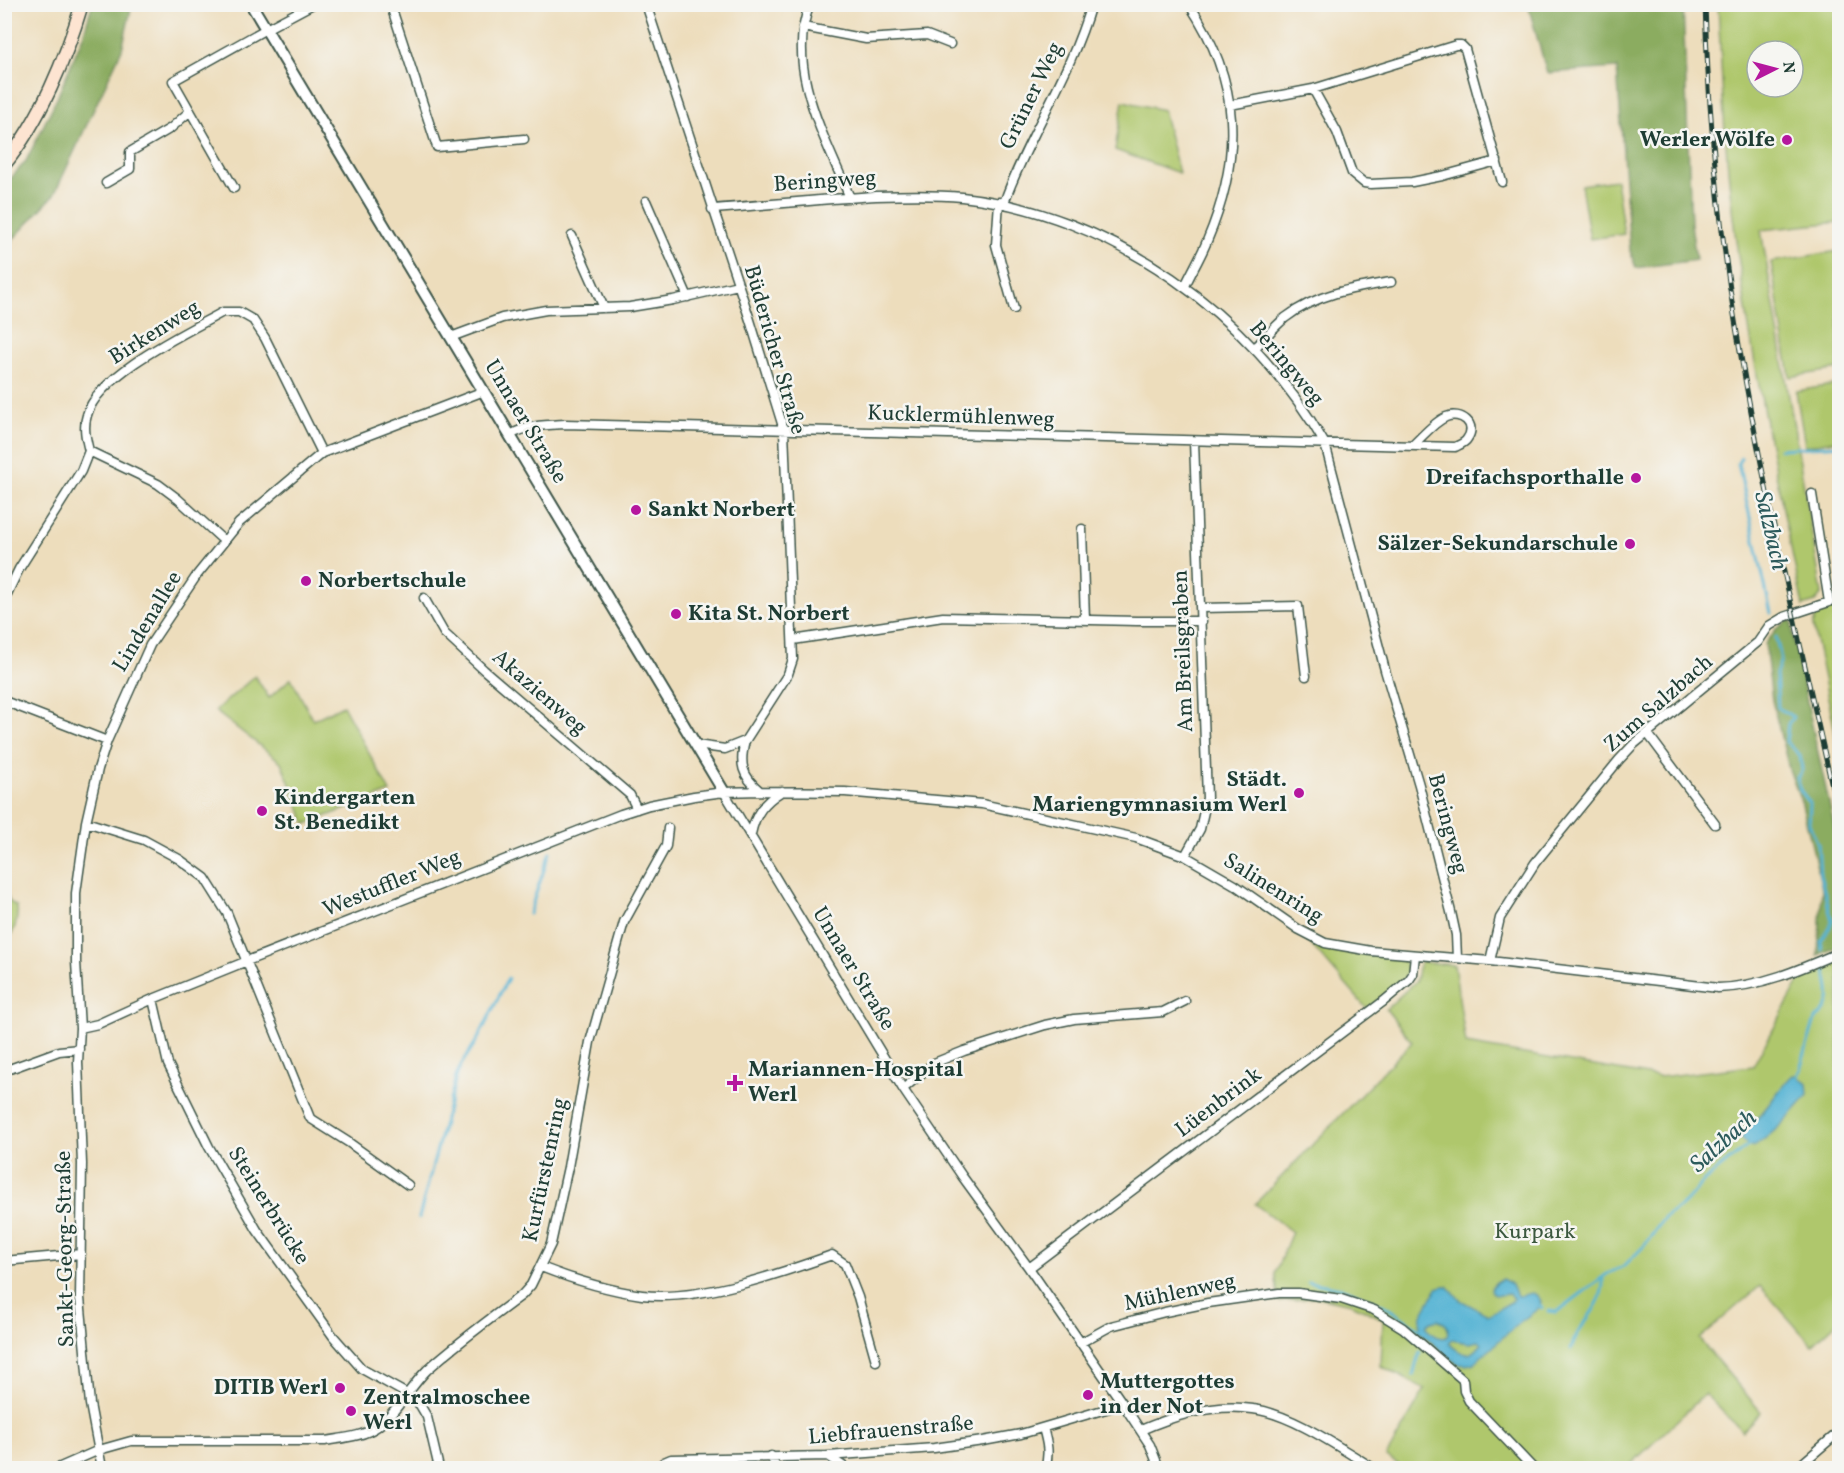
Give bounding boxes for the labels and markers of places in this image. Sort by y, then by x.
place label: Werler Wölfe [1640,125,1775,156]
marker: Werler Wölfe [1780,133,1794,147]
place label: Dreifachsporthalle [1426,463,1624,494]
marker: Dreifachsporthalle [1629,471,1643,485]
place label: Sankt Norbert [648,495,795,526]
marker: Sankt Norbert [629,503,643,517]
place label: Sälzer-Sekundarschule [1378,529,1618,560]
marker: Sälzer-Sekundarschule [1623,537,1637,551]
place label: Norbertschule [318,566,466,597]
marker: Norbertschule [299,574,313,588]
place label: Kita St. Norbert [688,599,850,630]
marker: Kita St. Norbert [669,607,683,621]
place label: Städt. Mariengymnasium Werl [1032,765,1287,821]
place label: Kindergarten St. Benedikt [274,783,415,839]
marker: Städt. Mariengymnasium Werl [1292,786,1306,800]
marker: Kindergarten St. Benedikt [255,804,269,818]
place label: Mariannen-Hospital Werl [748,1055,963,1111]
marker: Mariannen-Hospital Werl [726,1074,744,1092]
place label: Muttergottes in der Not [1100,1367,1235,1423]
place label: DITIB Werl [214,1373,328,1404]
marker: DITIB Werl [333,1381,347,1395]
place label: Zentralmoschee Werl [363,1383,530,1439]
marker: Muttergottes in der Not [1081,1388,1095,1402]
marker: Zentralmoschee Werl [344,1404,358,1418]

